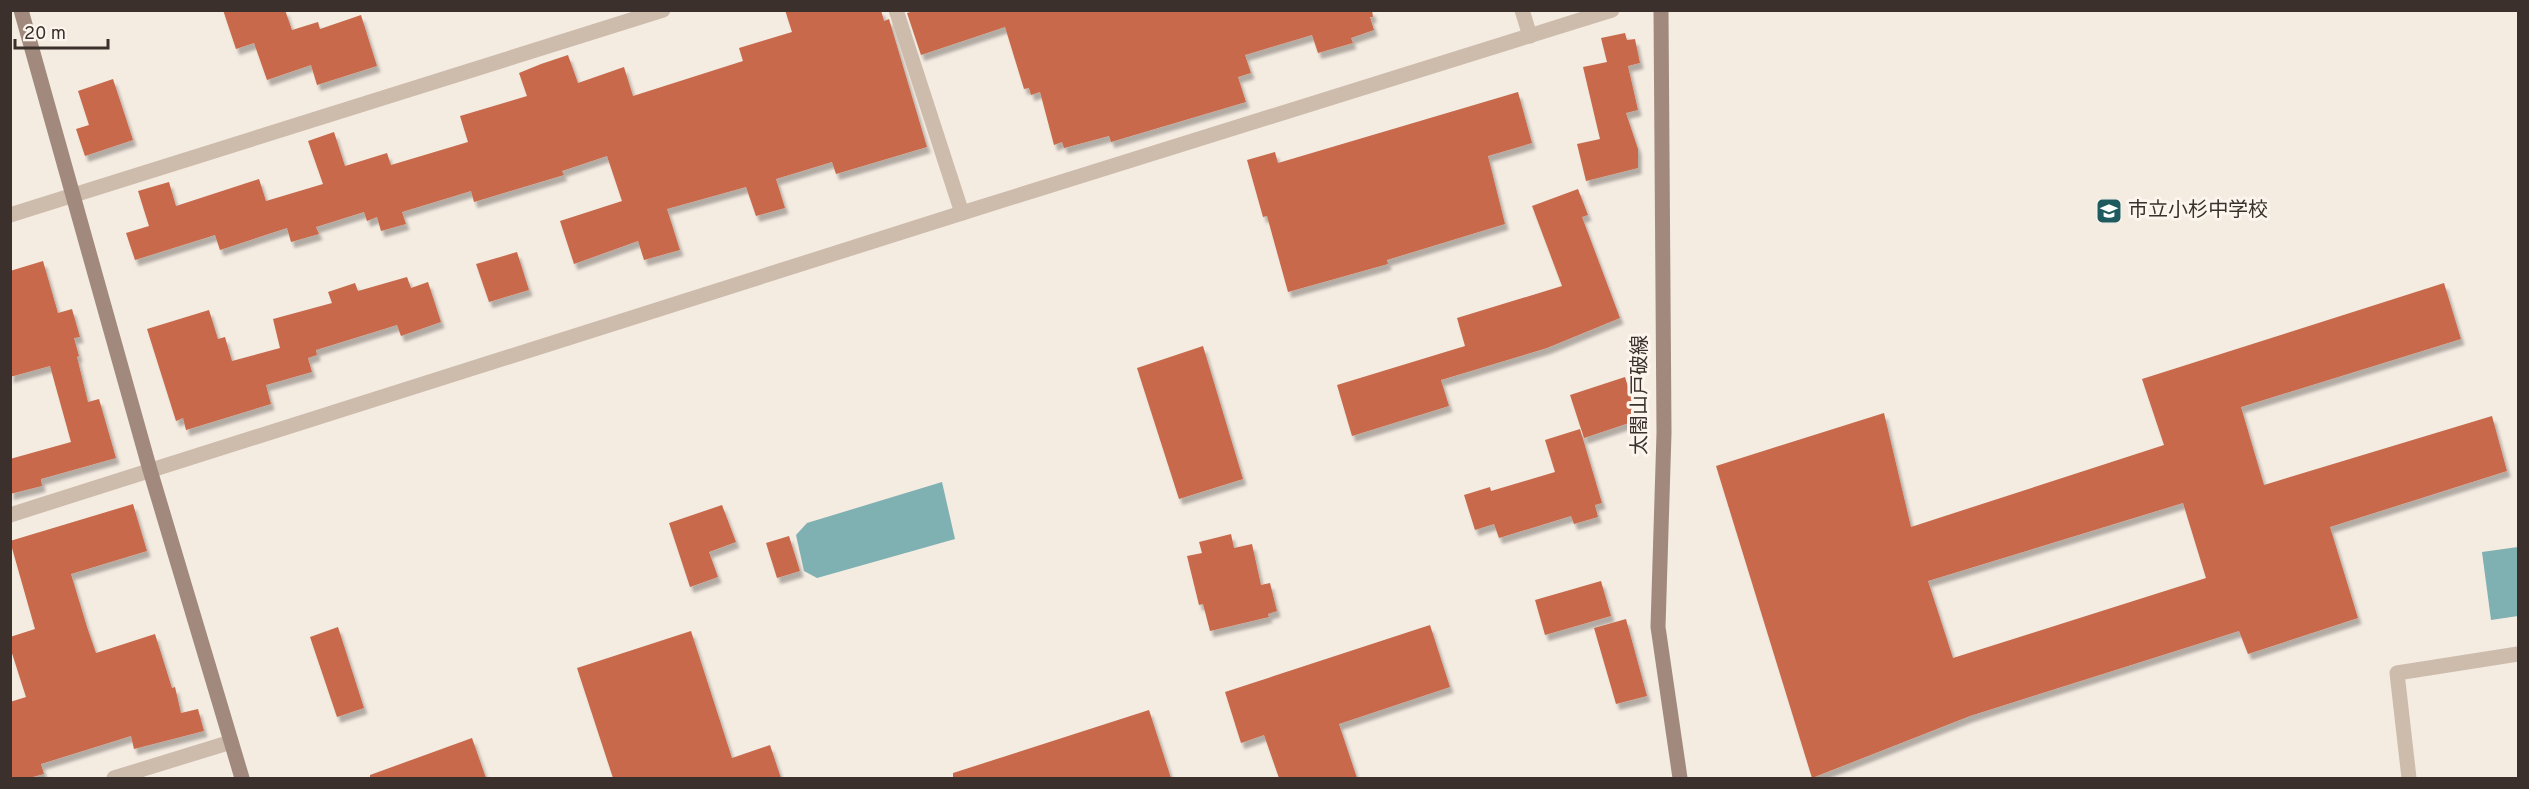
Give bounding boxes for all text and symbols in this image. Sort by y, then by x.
scale bar [15,12,108,50]
text: 20 m [24,23,66,46]
school or university icon: 市立小杉中学校 [2094,196,2124,226]
place label: 市立小杉中学校 [2128,198,2268,224]
street label: 太閤山戸破線 [1628,335,1654,455]

